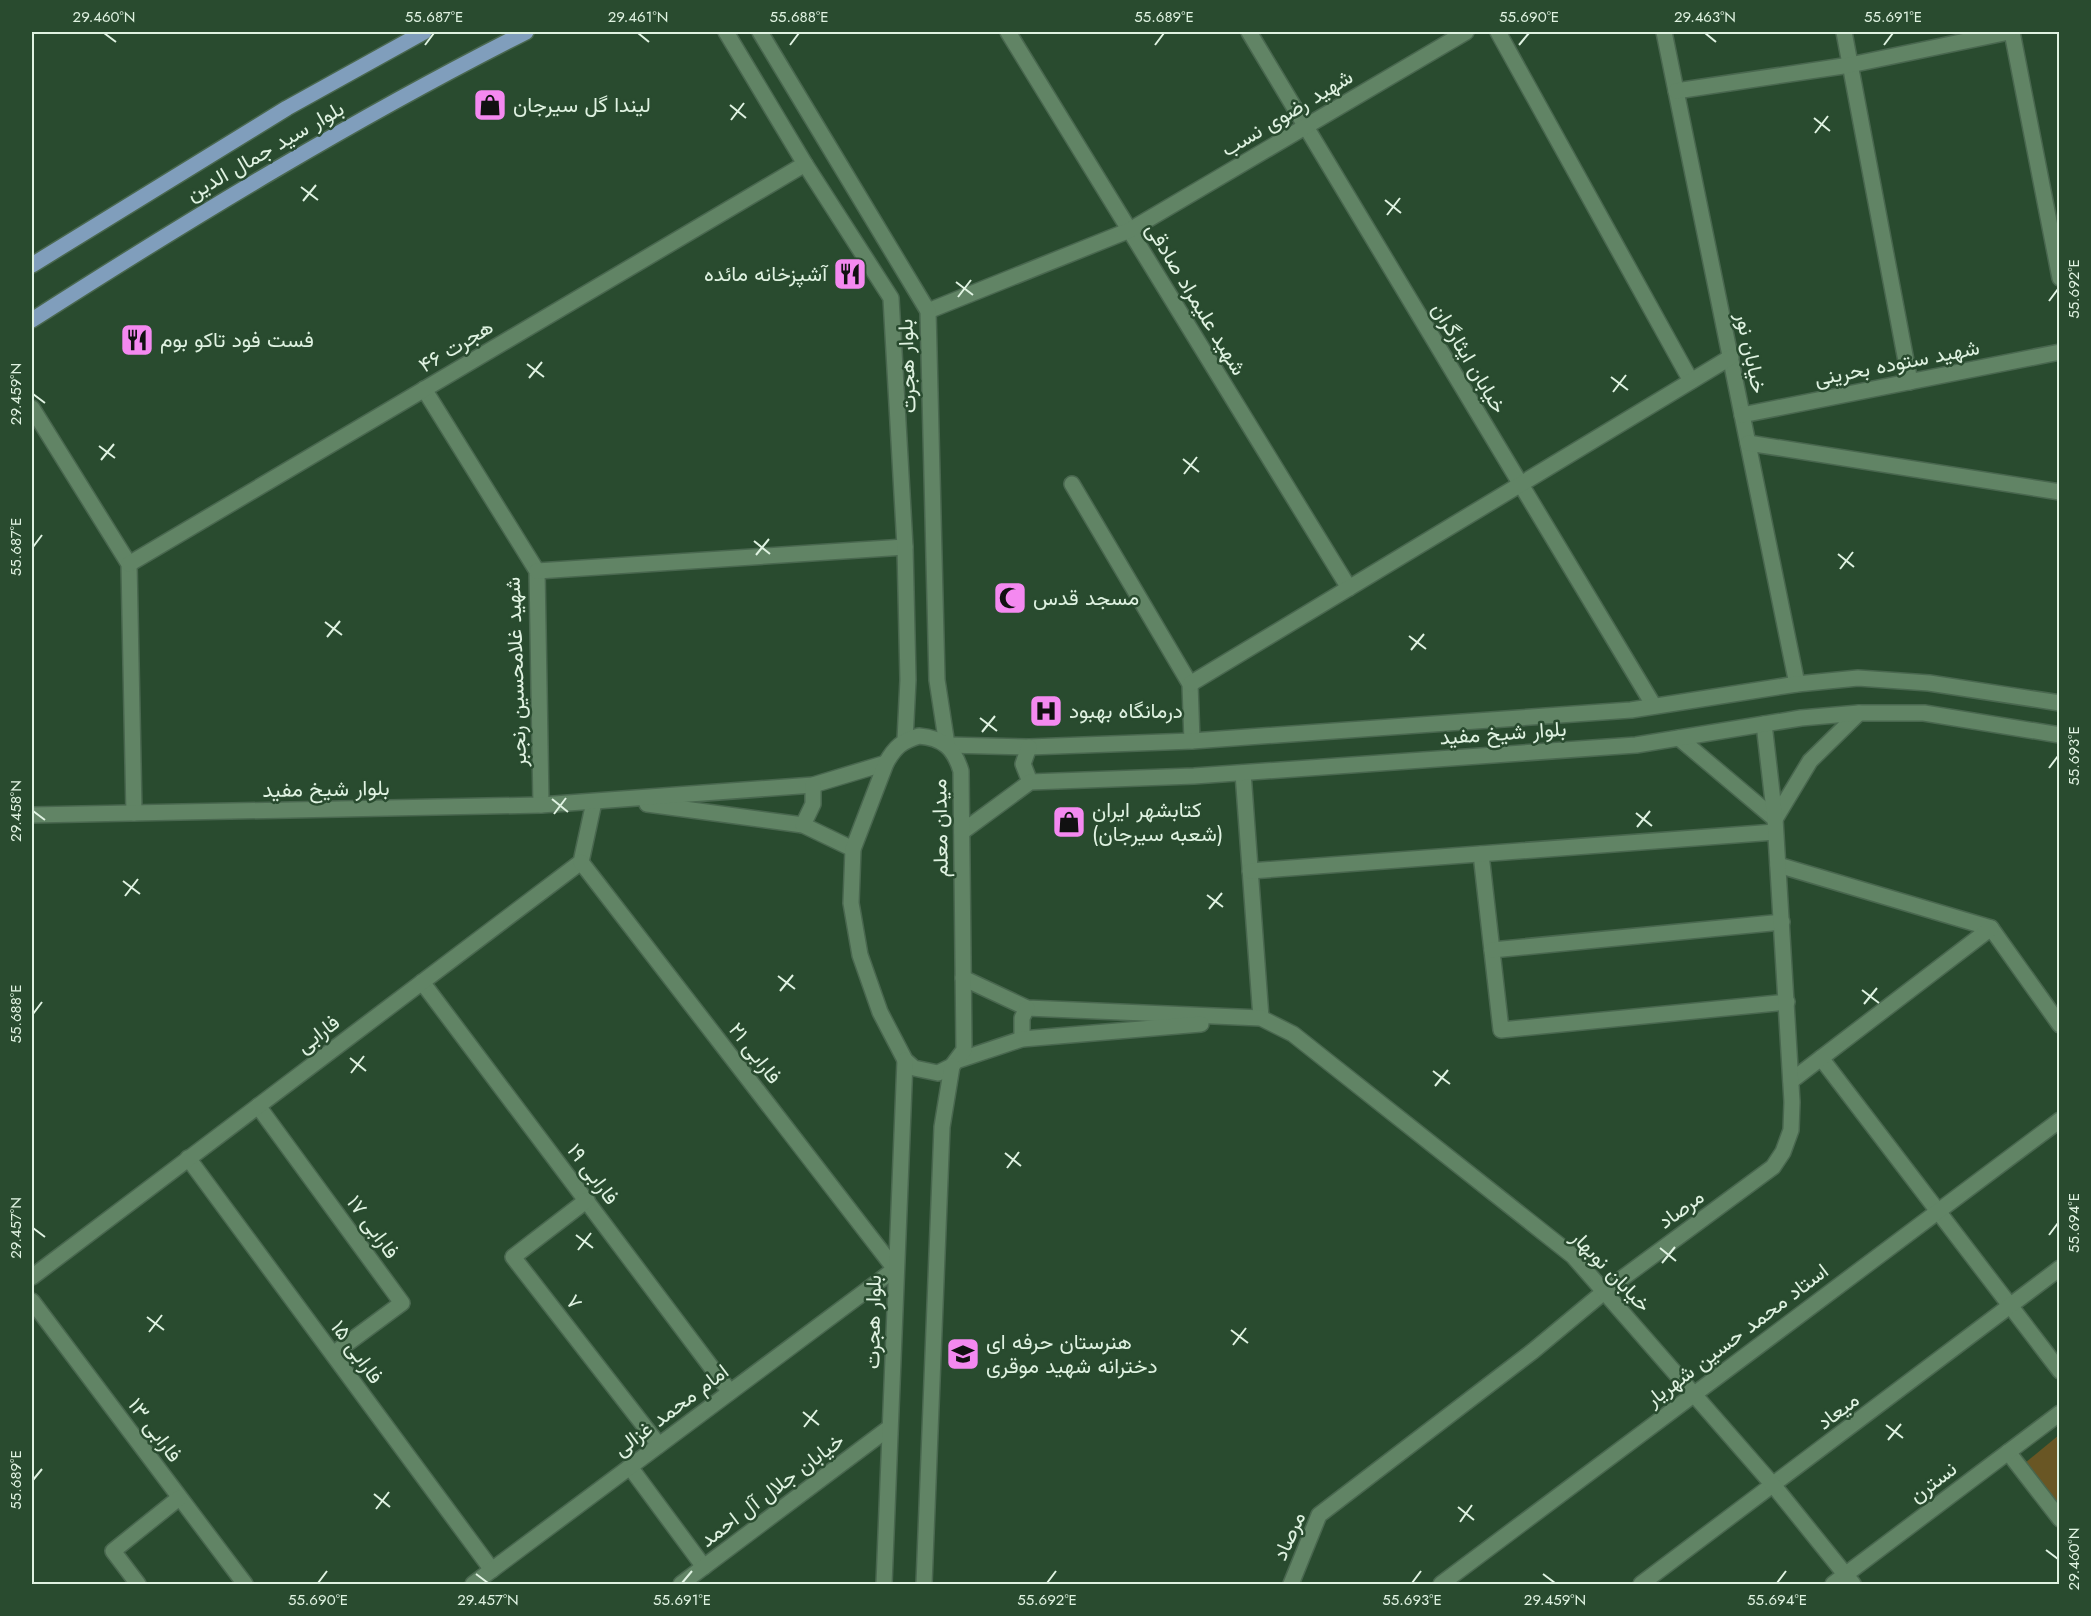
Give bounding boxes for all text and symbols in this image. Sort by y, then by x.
text: 29.460°N [73,6,135,28]
text: 55.687°E [405,6,463,28]
text: 29.461°N [608,6,668,28]
text: 55.688°E [770,6,828,28]
text: 55.689°E [1134,6,1194,28]
text: 55.690°E [1499,6,1559,28]
text: 29.463°N [1674,6,1736,28]
text: 55.691°E [1864,6,1922,28]
street label: شهید رضوی نسب [1215,62,1359,164]
shop icon: لیندا گل سیرجان [472,87,508,123]
place label: لیندا گل سیرجان [513,90,651,120]
street label: بلوار سید جمال الدین [180,93,350,209]
street label: شهید علیمراد صادقی [1138,217,1254,381]
restaurant icon: آشپزخانه مائده [832,256,868,292]
place label: آشپزخانه مائده [704,259,829,289]
text: 55.692°E [2063,259,2085,319]
street label: خیابان ایثارگران [1424,297,1514,419]
street label: خیابان نور [1728,309,1774,396]
street label: هجرت ۴۶ [413,312,499,380]
street label: بلوار هجرت [890,318,924,414]
restaurant icon: فست فود تاکو بوم [119,322,155,358]
place label: فست فود تاکو بوم [160,325,314,355]
street label: شهید ستوده بحرینی [1812,332,1982,394]
text: 29.459°N [5,363,27,425]
text: 55.687°E [5,518,27,576]
street label: شهید غلامحسین رنجبر [498,576,534,769]
mosque icon: مسجد قدس [992,580,1028,616]
place label: مسجد قدس [1033,583,1139,613]
hospital icon: درمانگاه بهبود [1028,693,1064,729]
place label: درمانگاه بهبود [1069,696,1183,726]
street label: بلوار شیخ مفید [1439,714,1567,752]
text: 55.693°E [2063,726,2085,786]
street label: بلوار شیخ مفید [262,773,390,805]
street label: میدان معلم [924,778,956,878]
text: 29.458°N [5,780,27,842]
place label: کتابشهر ایران (شعبه سیرجان) [1092,795,1223,849]
shop icon: کتابشهر ایران (شعبه سیرجان) [1051,804,1087,840]
text: 55.688°E [5,985,27,1043]
street label: فارابی [290,1008,346,1060]
street label: فارابی ۲۱ [721,1016,789,1090]
street label: فارابی ۱۹ [560,1137,626,1211]
street label: مرصاد [1652,1182,1710,1236]
street label: فارابی ۱۷ [340,1189,406,1265]
text: 55.694°E [2063,1193,2085,1253]
text: 29.457°N [5,1197,27,1259]
street label: خیابان نوبهار [1563,1222,1658,1319]
street label: استاد محمد حسین شهریار [1638,1256,1835,1414]
street label: بلوار هجرت [857,1275,889,1369]
street label: ۷ [558,1288,590,1316]
street label: فارابی ۱۵ [324,1314,390,1390]
place label: هنرستان حرفه ای دخترانه شهید موقری [986,1327,1158,1381]
school or university icon: هنرستان حرفه ای دخترانه شهید موقری [945,1336,981,1372]
street label: امام محمد غزالی [607,1357,735,1463]
street label: میعاد [1810,1385,1866,1437]
street label: فارابی ۱۳ [121,1392,189,1468]
street label: خیابان جلال آل احمد [693,1426,851,1554]
text: 55.689°E [5,1450,27,1510]
street label: نسترن [1903,1454,1963,1510]
street label: مرصاد [1265,1507,1313,1565]
text: 29.460°N [2063,1528,2085,1590]
text: 55.690°E [288,1589,348,1611]
text: 29.457°N [457,1589,519,1611]
text: 55.691°E [653,1589,711,1611]
text: 55.692°E [1017,1589,1077,1611]
text: 55.693°E [1382,1589,1442,1611]
text: 29.459°N [1524,1589,1586,1611]
text: 55.694°E [1747,1589,1807,1611]

